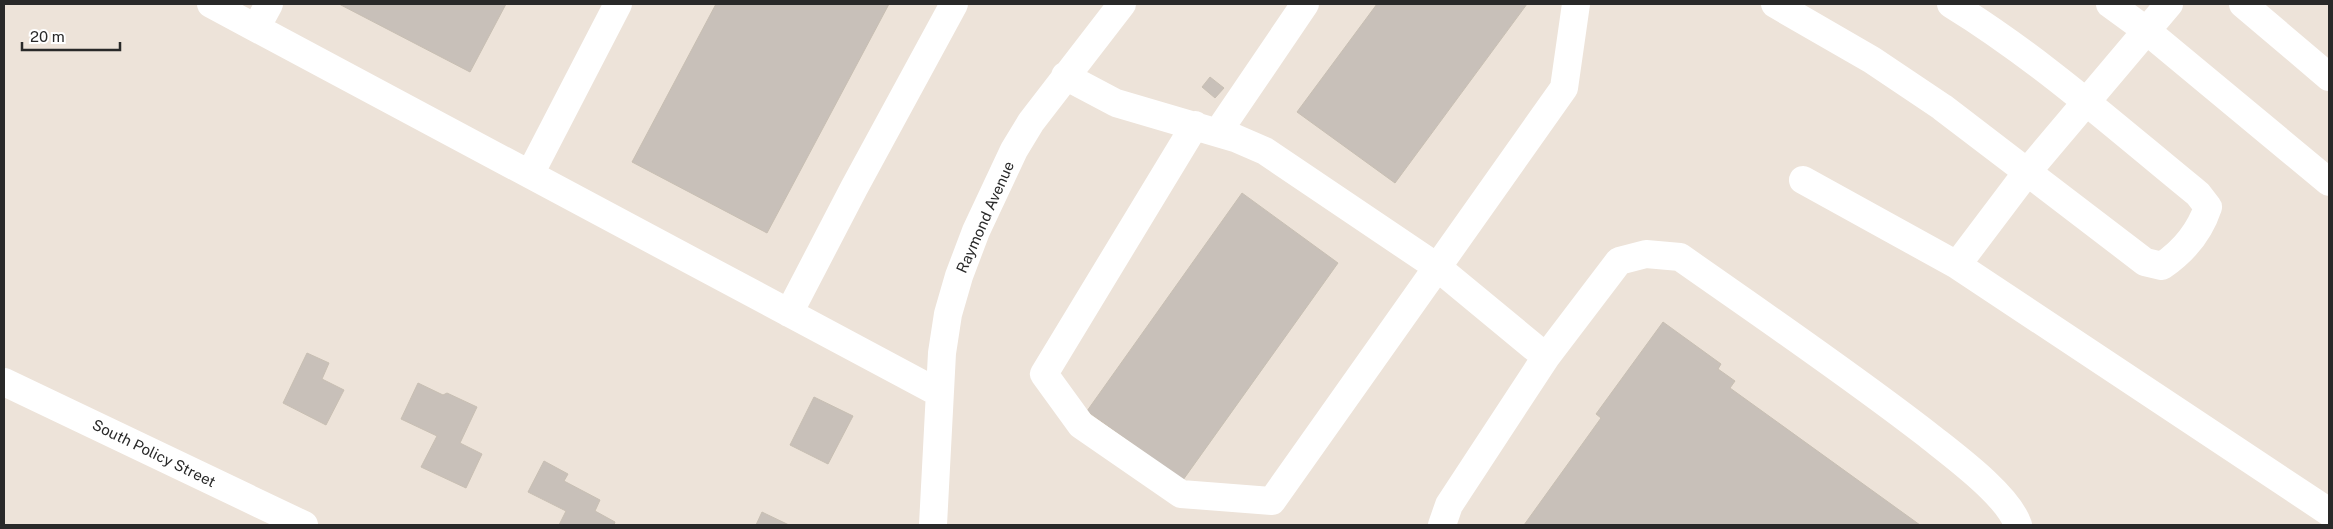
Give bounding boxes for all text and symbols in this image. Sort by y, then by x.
scale bar [22,20,120,52]
text: 20 m [30,28,65,45]
street label: Raymond Avenue [953,159,1017,275]
street label: South Policy Street [90,416,218,490]

